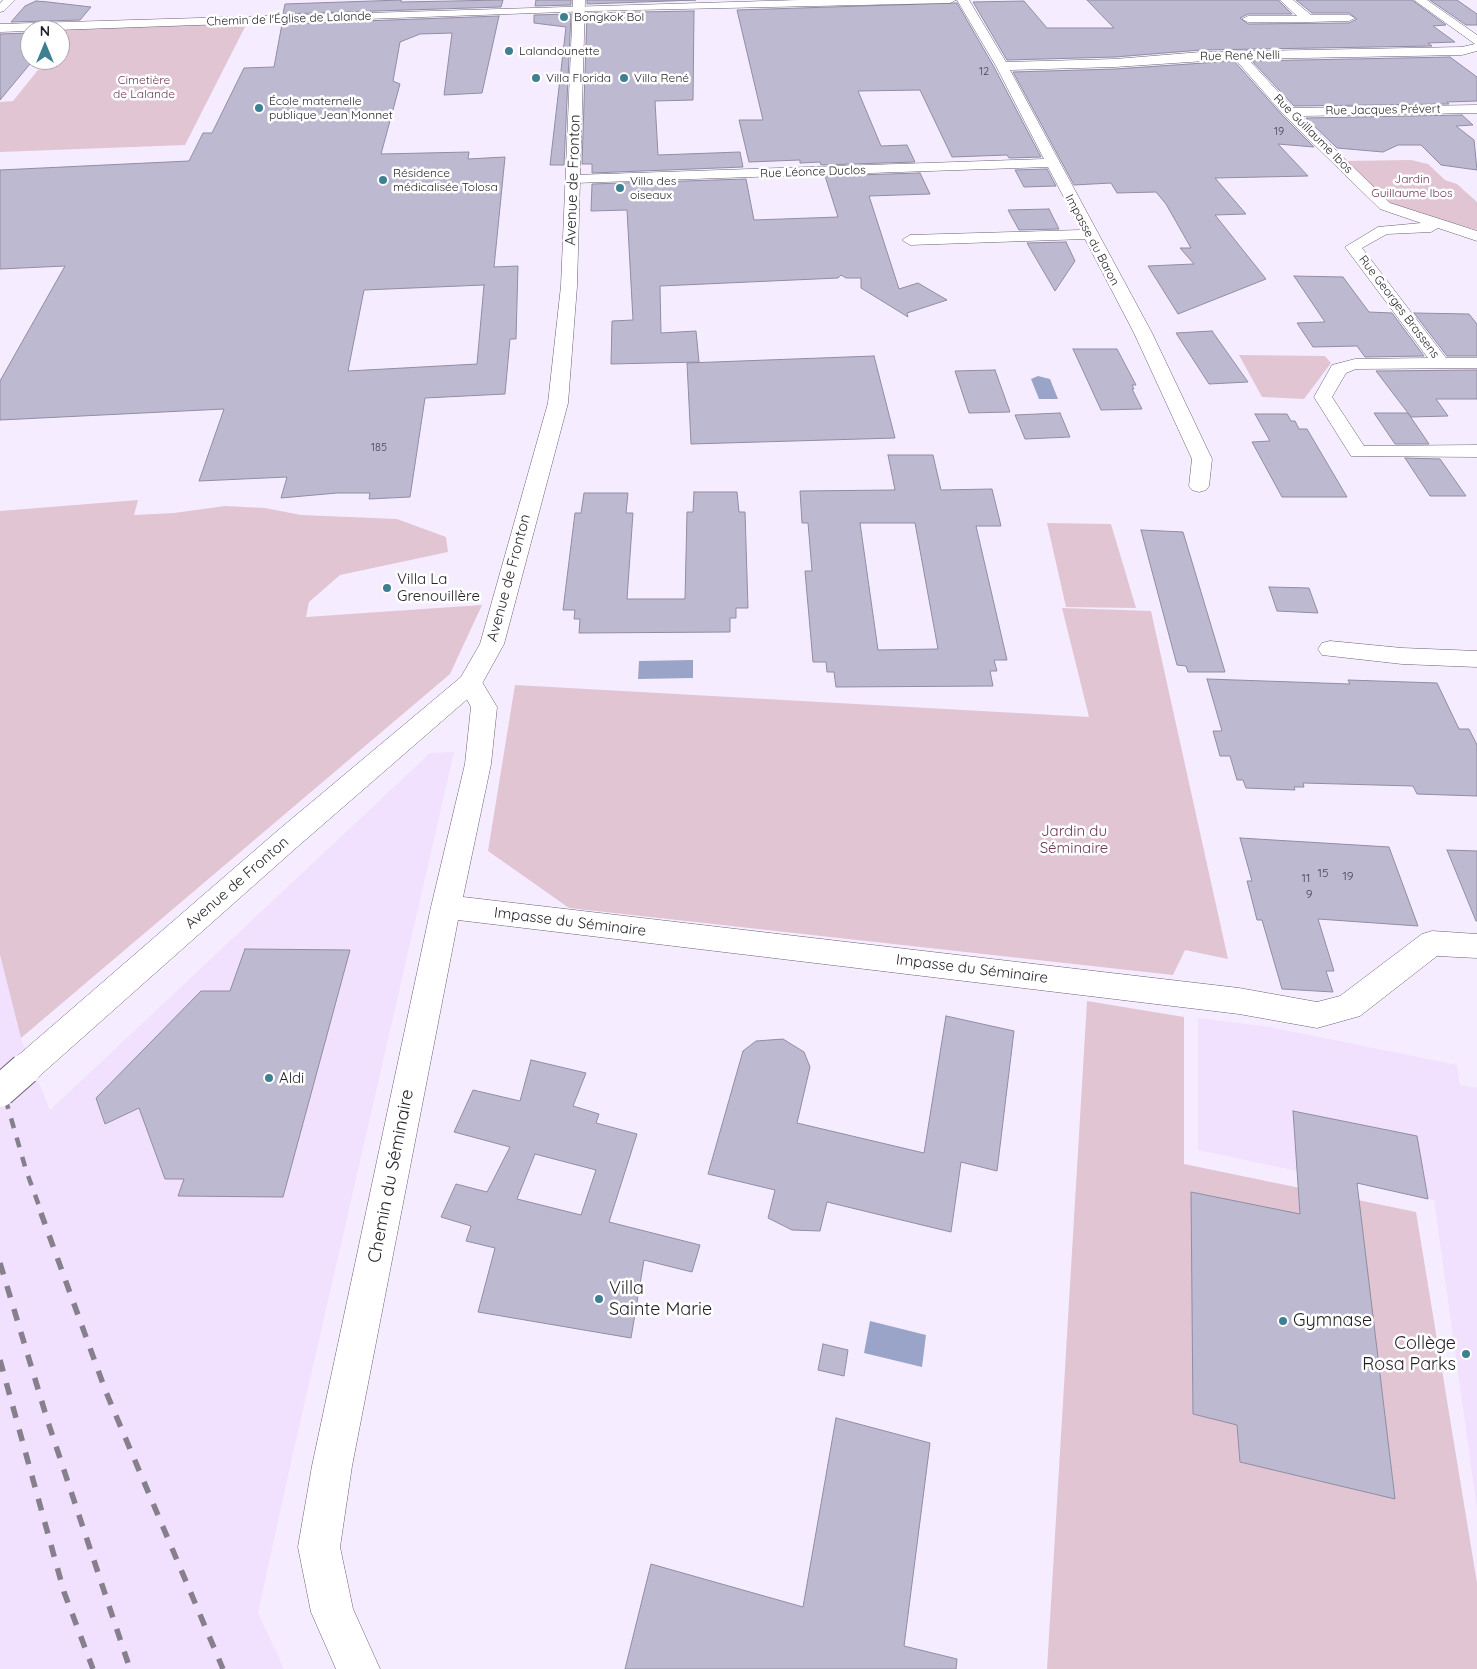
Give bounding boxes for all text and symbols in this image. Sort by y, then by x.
street label: Chemin de l'Église de Lalande [206,9,372,29]
place label: Bongkok Bol [574,10,644,24]
marker: Bongkok Bol [558,11,570,23]
north arrow [20,20,70,70]
text: N [40,22,50,40]
place label: Lalandounette [519,44,600,58]
marker: Lalandounette [503,45,515,57]
street label: Rue René Nelli [1200,48,1280,64]
house number: 12 [979,65,989,79]
place label: Villa Florida [546,71,611,85]
place label: Villa René [634,71,689,85]
marker: Villa Florida [530,72,542,84]
marker: Villa René [618,72,630,84]
park label: Cimetière de Lalande [113,73,175,101]
street label: Rue Guillaume Ibos [1270,91,1356,177]
place label: École maternelle publique Jean Monnet [269,94,393,122]
marker: École maternelle publique Jean Monnet [253,102,265,114]
street label: Rue Jacques Prévert [1325,102,1441,118]
street label: Avenue de Fronton [562,114,584,246]
house number: 19 [1274,125,1284,139]
street label: Rue Léonce Duclos [760,163,866,181]
place label: Résidence médicalisée Tolosa [393,166,498,194]
park label: Jardin Guillaume Ibos [1371,172,1453,200]
marker: Résidence médicalisée Tolosa [377,174,389,186]
place label: Villa des oiseaux [630,174,676,202]
marker: Villa des oiseaux [614,182,626,194]
street label: Impasse du Baron [1062,192,1122,288]
street label: Rue Georges Brassens [1356,253,1442,361]
house number: 185 [371,441,387,455]
street label: Avenue de Fronton [483,512,535,644]
place label: Villa La Grenouillère [397,570,480,605]
marker: Villa La Grenouillère [381,582,393,594]
park label: Jardin du Séminaire [1040,822,1108,857]
street label: Avenue de Fronton [182,833,292,933]
house number: 15 [1318,866,1328,880]
house number: 19 [1342,869,1354,883]
house number: 11 [1302,871,1310,885]
house number: 9 [1306,887,1312,901]
street label: Impasse du Séminaire [493,904,647,940]
street label: Impasse du Séminaire [895,951,1049,987]
place label: Aldi [279,1069,304,1087]
marker: Aldi [263,1072,275,1084]
street label: Chemin du Séminaire [364,1087,418,1265]
place label: Villa Sainte Marie [609,1278,712,1320]
marker: Villa Sainte Marie [593,1293,605,1305]
place label: Gymnase [1293,1310,1372,1332]
marker: Gymnase [1277,1315,1289,1327]
place label: Collège Rosa Parks [1362,1333,1456,1376]
marker: Collège Rosa Parks [1460,1348,1472,1360]

